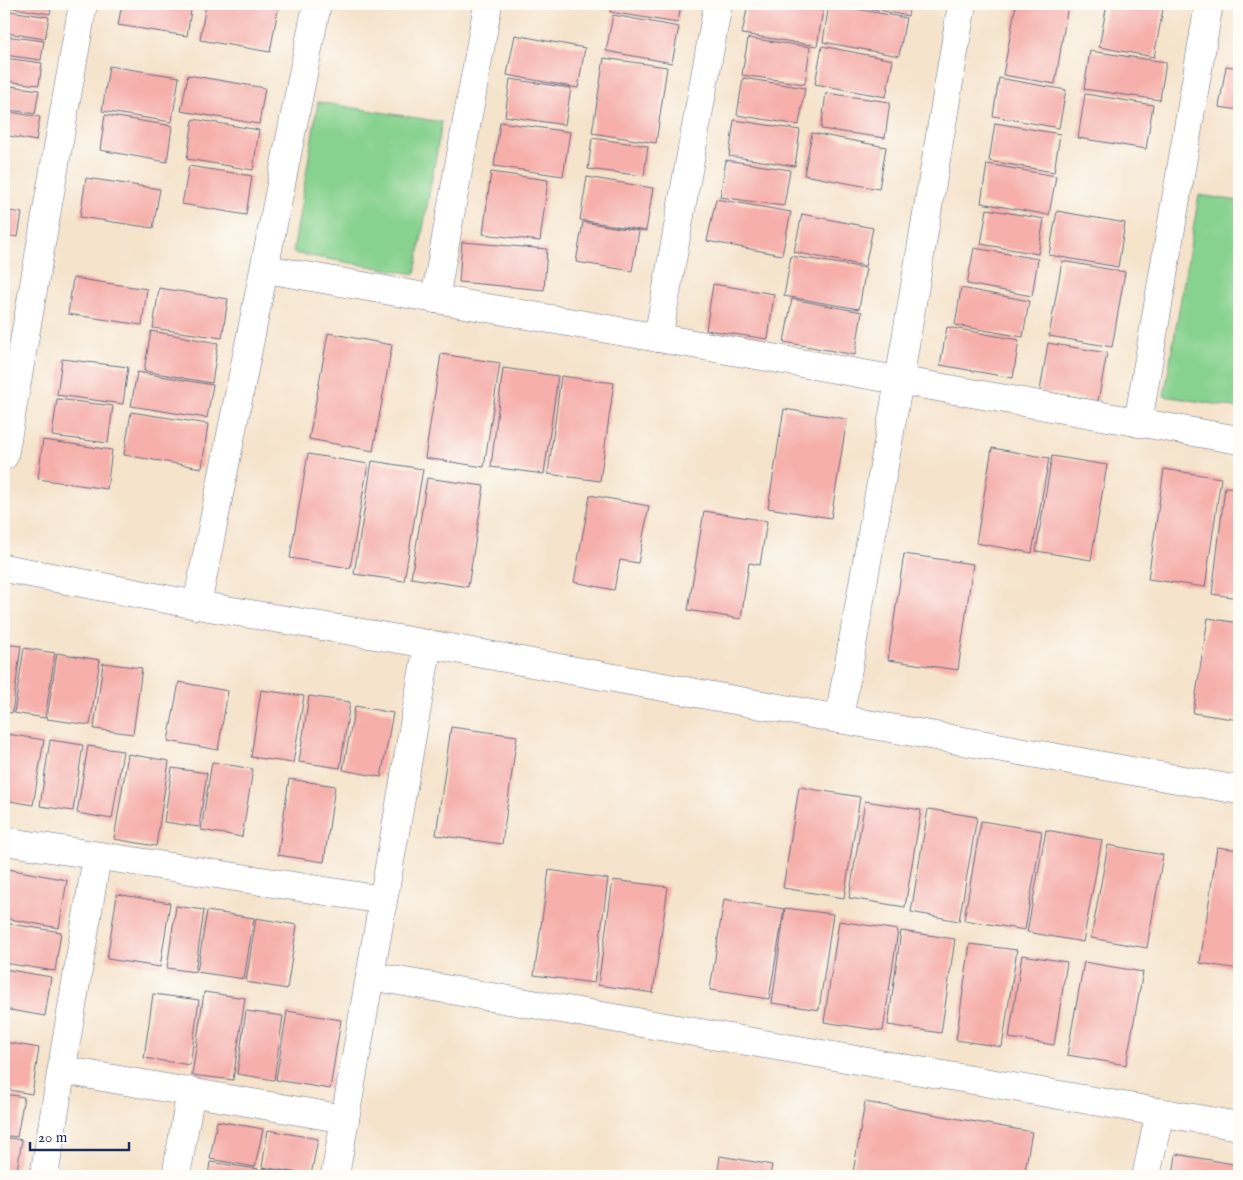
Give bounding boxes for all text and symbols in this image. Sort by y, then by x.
scale bar [30,1120,129,1152]
text: 20 m [38,1128,68,1147]

